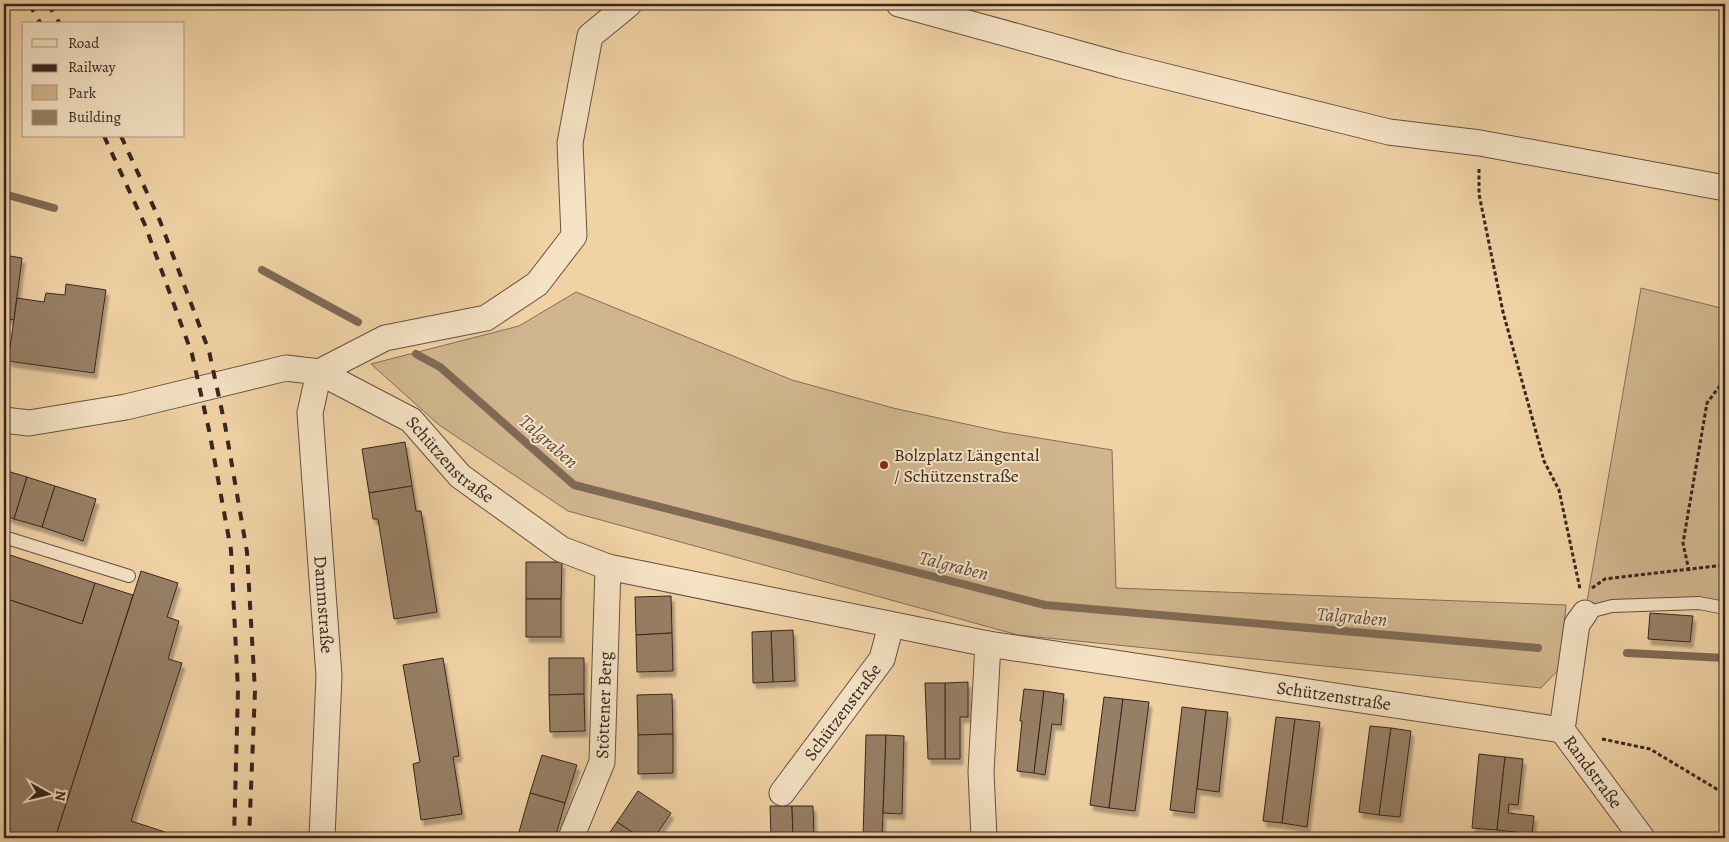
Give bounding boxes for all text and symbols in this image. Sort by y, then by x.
legend [22,22,185,138]
text: Road [68,33,100,53]
text: Railway [68,57,116,77]
text: Park [68,83,97,103]
text: Building [68,107,121,127]
water label: Talgraben [513,409,584,475]
street label: Schützenstraße [401,411,499,509]
place label: Bolzplatz Längental / Schützenstraße [894,443,1040,488]
marker: Bolzplatz Längental / Schützenstraße [878,459,890,471]
water label: Talgraben [916,545,991,587]
street label: Dammstraße [308,555,339,654]
water label: Talgraben [1316,601,1388,633]
street label: Stöttener Berg [590,651,617,759]
street label: Schützenstraße [798,659,887,765]
street label: Schützenstraße [1275,675,1393,716]
street label: Randstraße [1558,730,1628,813]
north arrow [22,770,72,820]
text: N [50,789,70,802]

